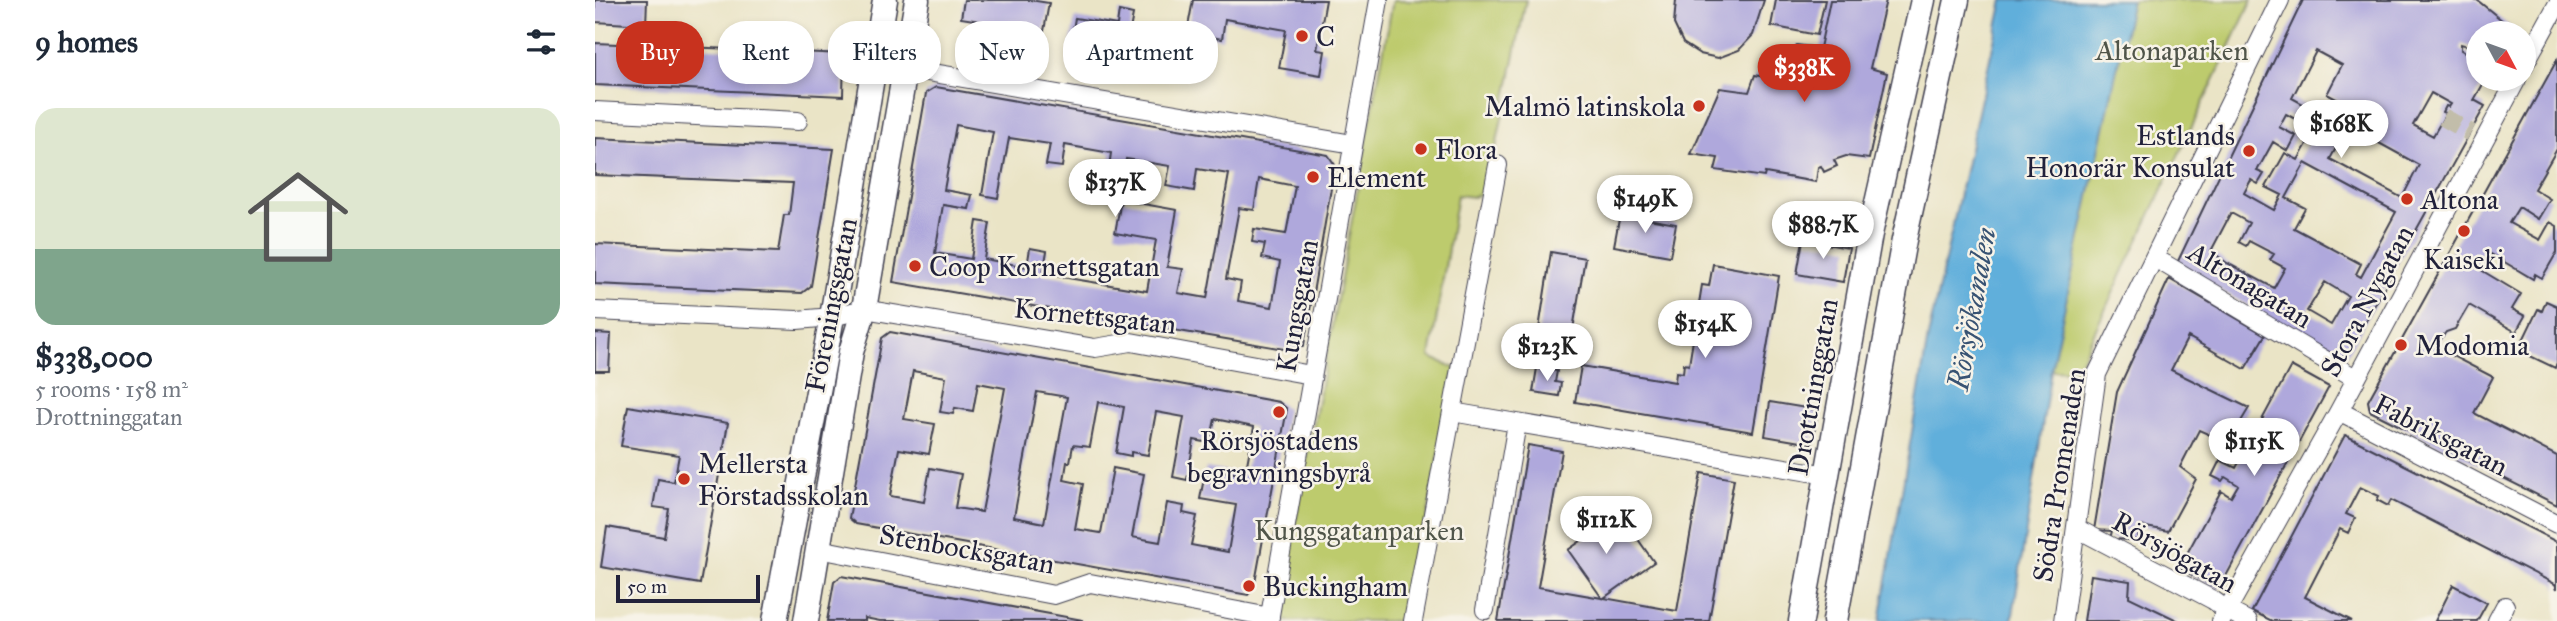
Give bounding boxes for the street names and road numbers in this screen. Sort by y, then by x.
street label: Föreningsgatan [797,215,865,395]
street label: Stora Nygatan [2312,219,2422,383]
street label: Altonagatan [2180,234,2319,336]
street label: Kungsgatan [1268,237,1326,375]
street label: Kornettsgatan [1012,290,1178,342]
street label: Drottninggatan [1780,296,1846,478]
street label: Södra Promenaden [2025,365,2093,585]
street label: Fabriksgatan [2368,386,2514,484]
street label: Rörsjögatan [2106,503,2244,601]
street label: Stenbocksgatan [877,516,1057,582]

